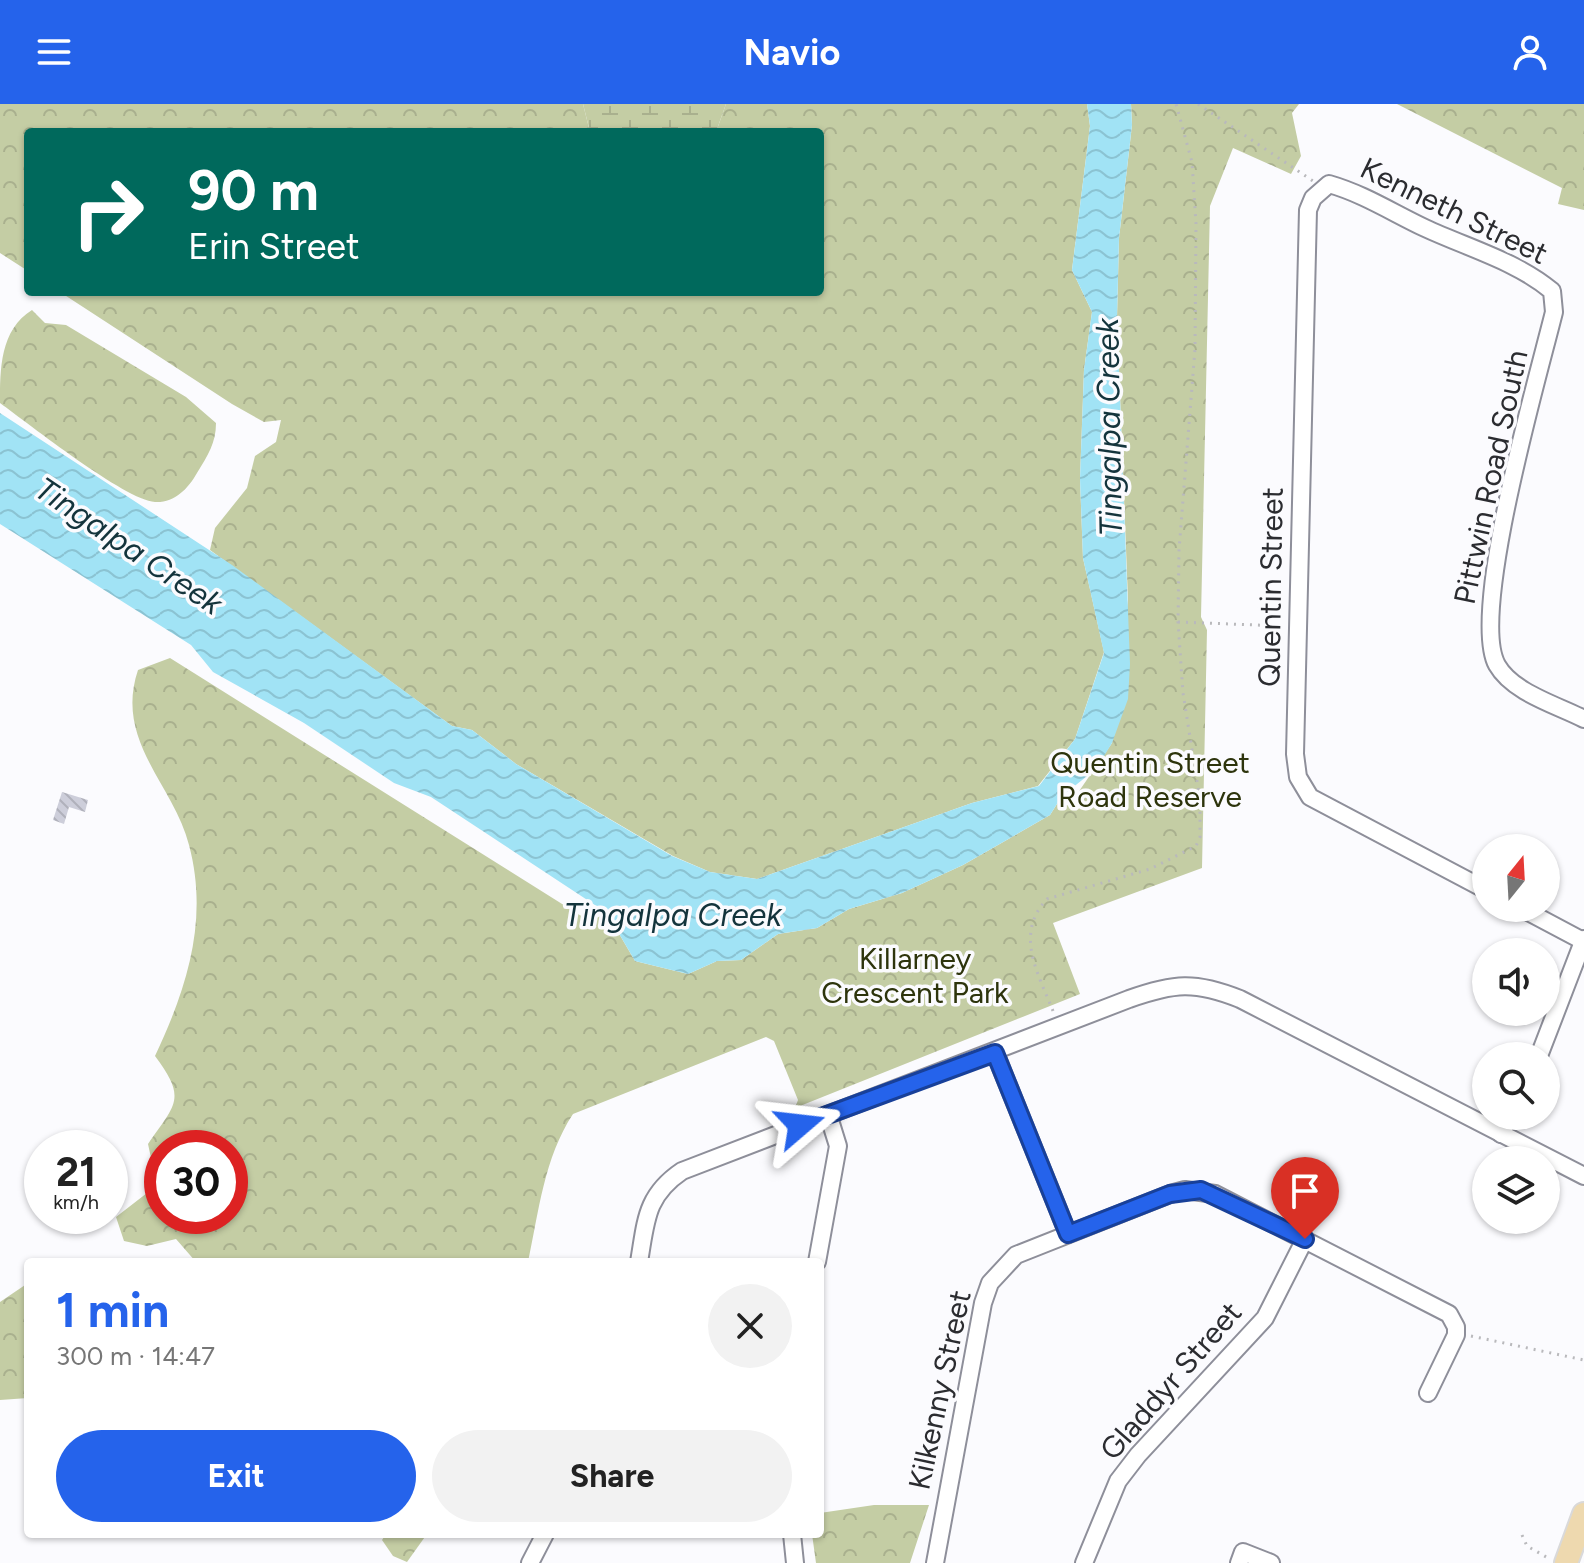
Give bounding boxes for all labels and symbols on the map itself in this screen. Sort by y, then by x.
street label: Kenneth Street [1355,149,1554,272]
water label: Tingalpa Creek [1088,316,1130,536]
street label: Pittwin Road South [1446,347,1536,607]
water label: Tingalpa Creek [28,469,231,623]
street label: Quentin Street [1250,487,1291,687]
park label: Quentin Street Road Reserve [1050,744,1250,815]
north arrow [1472,834,1560,922]
water label: Tingalpa Creek [564,896,783,934]
park label: Killarney Crescent Park [821,940,1009,1011]
position arrow [758,1083,842,1167]
speed limit sign: 30 [144,1130,248,1234]
pin [1271,1157,1339,1239]
street label: Kilkenny Street [900,1287,979,1493]
street label: Gladdyr Street [1092,1294,1249,1467]

